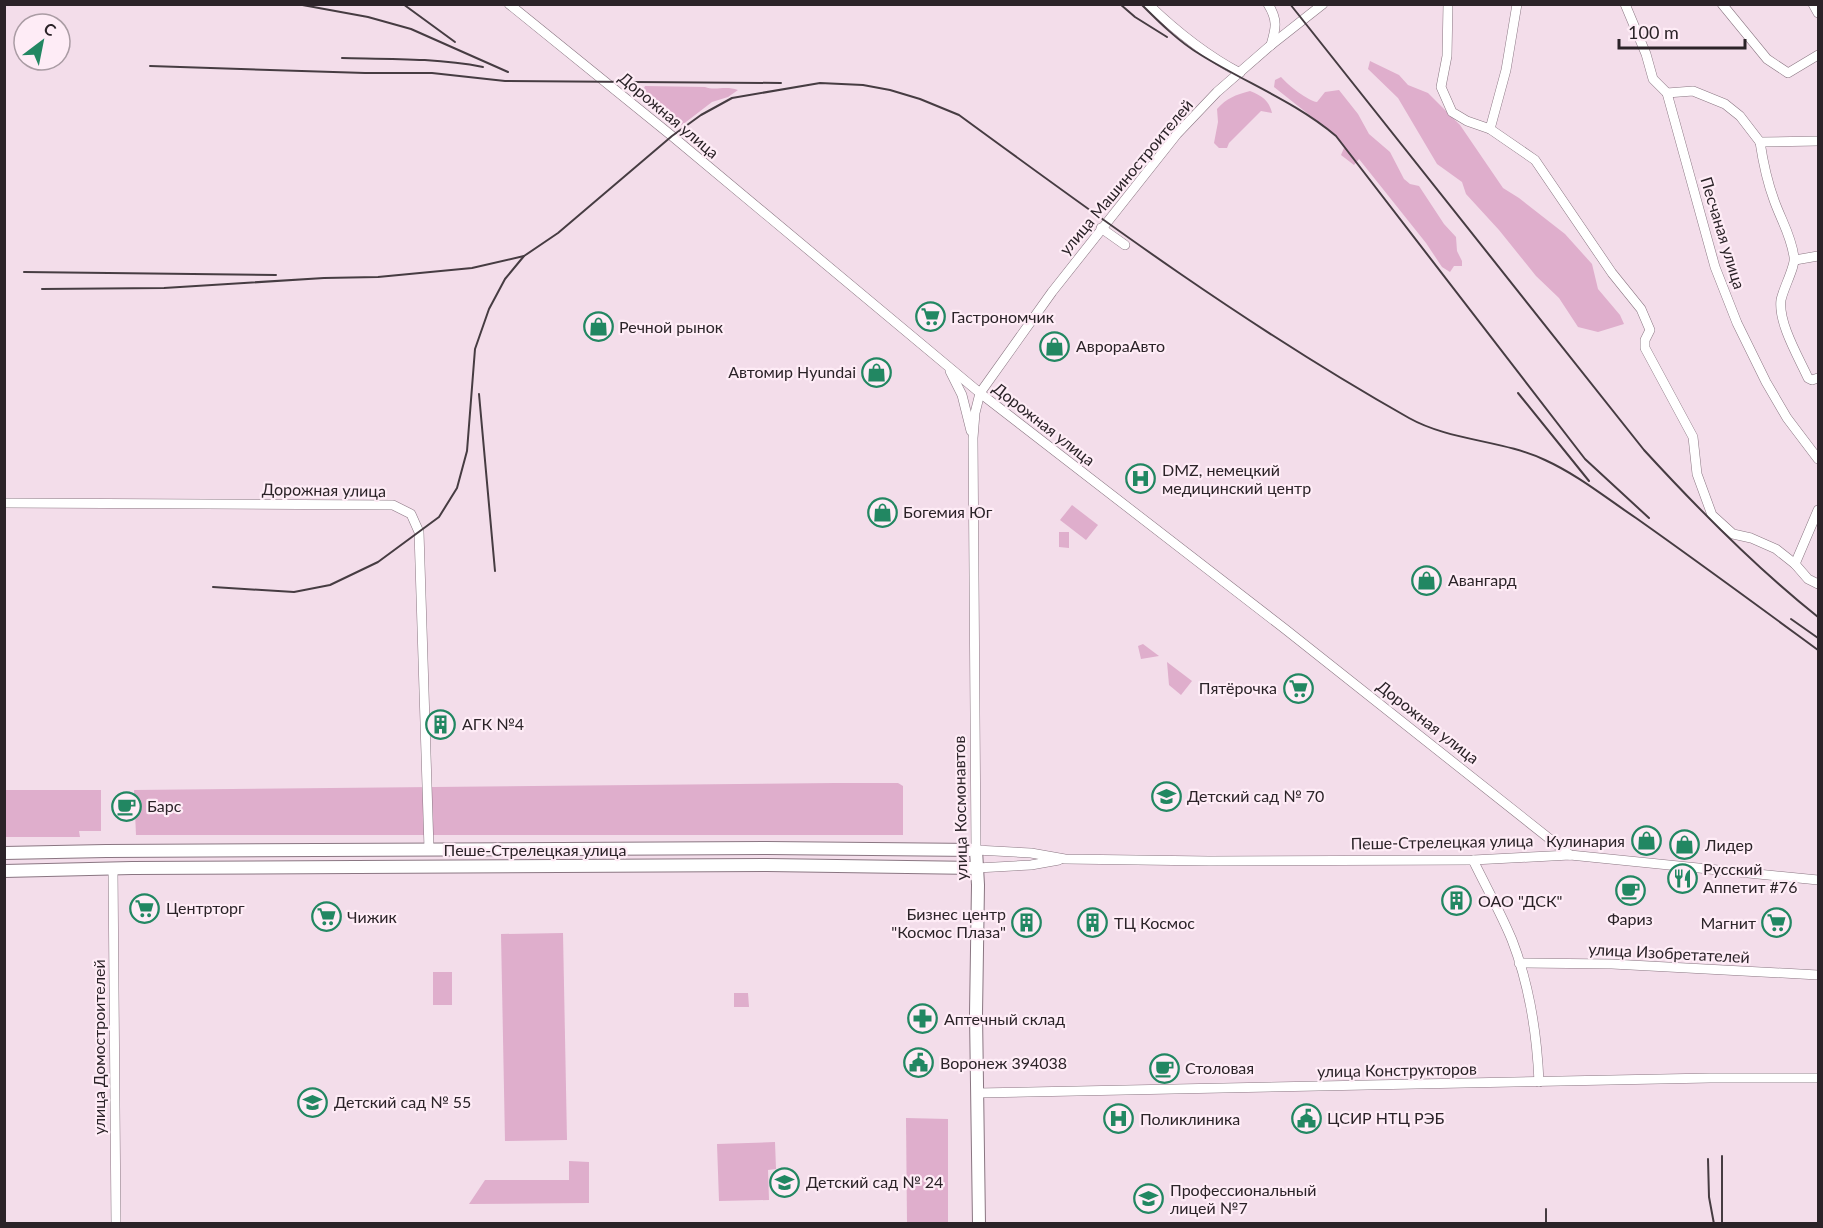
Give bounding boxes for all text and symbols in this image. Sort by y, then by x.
north arrow [12,12,72,72]
scale bar [1619,12,1745,50]
text: С [41,18,60,40]
text: 100 m [1628,21,1679,43]
street label: Дорожная улица [616,67,723,162]
street label: улица Машиностроителей [1055,95,1196,258]
street label: Песчаная улица [1697,174,1750,291]
supermarket icon: Гастрономчик [914,301,946,333]
place label: Гастрономчик [951,307,1055,326]
shop icon: Речной рынок [582,311,614,343]
place label: Речной рынок [619,317,724,336]
shop icon: АврораАвто [1039,330,1071,362]
place label: АврораАвто [1076,336,1165,355]
shop icon: Автомир Hyundai [861,356,893,388]
place label: Автомир Hyundai [728,362,856,381]
street label: Дорожная улица [990,378,1099,469]
place label: DMZ, немецкий медицинский центр [1162,460,1311,497]
hospital icon: DMZ, немецкий медицинский центр [1125,463,1157,495]
street label: Дорожная улица [262,479,386,500]
shop icon: Богемия Юг [866,496,898,528]
place label: Богемия Юг [903,502,993,521]
shop icon: Авангард [1411,564,1443,596]
place label: Авангард [1448,570,1517,589]
supermarket icon: Пятёрочка [1282,672,1314,704]
street label: Дорожная улица [1374,676,1483,767]
place label: Пятёрочка [1199,678,1277,697]
building icon: АГК №4 [425,708,457,740]
place label: АГК №4 [462,714,524,733]
street label: улица Космонавтов [949,736,970,880]
school or university icon: Детский сад № 70 [1150,780,1182,812]
place label: Детский сад № 70 [1187,786,1324,805]
cafe icon: Барс [110,790,142,822]
place label: Барс [147,796,182,815]
shop icon: Кулинария [1630,825,1662,857]
shop icon: Лидер [1668,829,1700,861]
street label: Пеше-Стрелецкая улица [1350,830,1534,853]
place label: Кулинария [1546,831,1625,850]
place label: Лидер [1704,835,1753,854]
street label: Пеше-Стрелецкая улица [444,840,626,859]
place label: Русский Аппетит #76 [1703,859,1797,896]
restaurant icon: Русский Аппетит #76 [1666,862,1698,894]
cafe icon: Фариз [1614,875,1646,907]
building icon: ОАО "ДСК" [1441,885,1473,917]
place label: ОАО "ДСК" [1478,891,1563,910]
supermarket icon: Центрторг [129,892,161,924]
place label: Центрторг [166,898,245,917]
supermarket icon: Чижик [310,901,342,933]
place label: Бизнес центр "Космос Плаза" [891,904,1006,941]
place label: Чижик [347,907,397,926]
building icon: Бизнес центр "Космос Плаза" [1011,907,1043,939]
building icon: ТЦ Космос [1077,907,1109,939]
supermarket icon: Магнит [1761,907,1793,939]
place label: Фариз [1607,909,1653,928]
place label: ТЦ Космос [1114,913,1195,932]
place label: Магнит [1701,913,1756,932]
street label: улица Изобретателей [1588,939,1750,966]
street label: улица Домостроителей [89,959,108,1135]
pharmacy icon: Аптечный склад [907,1003,939,1035]
place label: Аптечный склад [944,1009,1065,1028]
public building icon: Воронеж 394038 [903,1047,935,1079]
cafe icon: Столовая [1148,1052,1180,1084]
place label: Воронеж 394038 [940,1053,1067,1072]
place label: Столовая [1185,1058,1254,1077]
street label: улица Конструкторов [1317,1059,1477,1080]
school or university icon: Детский сад № 55 [297,1086,329,1118]
place label: Детский сад № 55 [334,1092,471,1111]
public building icon: ЦСИР НТЦ РЭБ [1290,1102,1322,1134]
hospital icon: Поликлиника [1103,1103,1135,1135]
place label: ЦСИР НТЦ РЭБ [1327,1108,1444,1127]
place label: Поликлиника [1140,1109,1240,1128]
school or university icon: Детский сад № 24 [769,1166,801,1198]
place label: Детский сад № 24 [806,1172,943,1191]
place label: Профессиональный лицей №7 [1170,1180,1317,1217]
school or university icon: Профессиональный лицей №7 [1133,1183,1165,1215]

